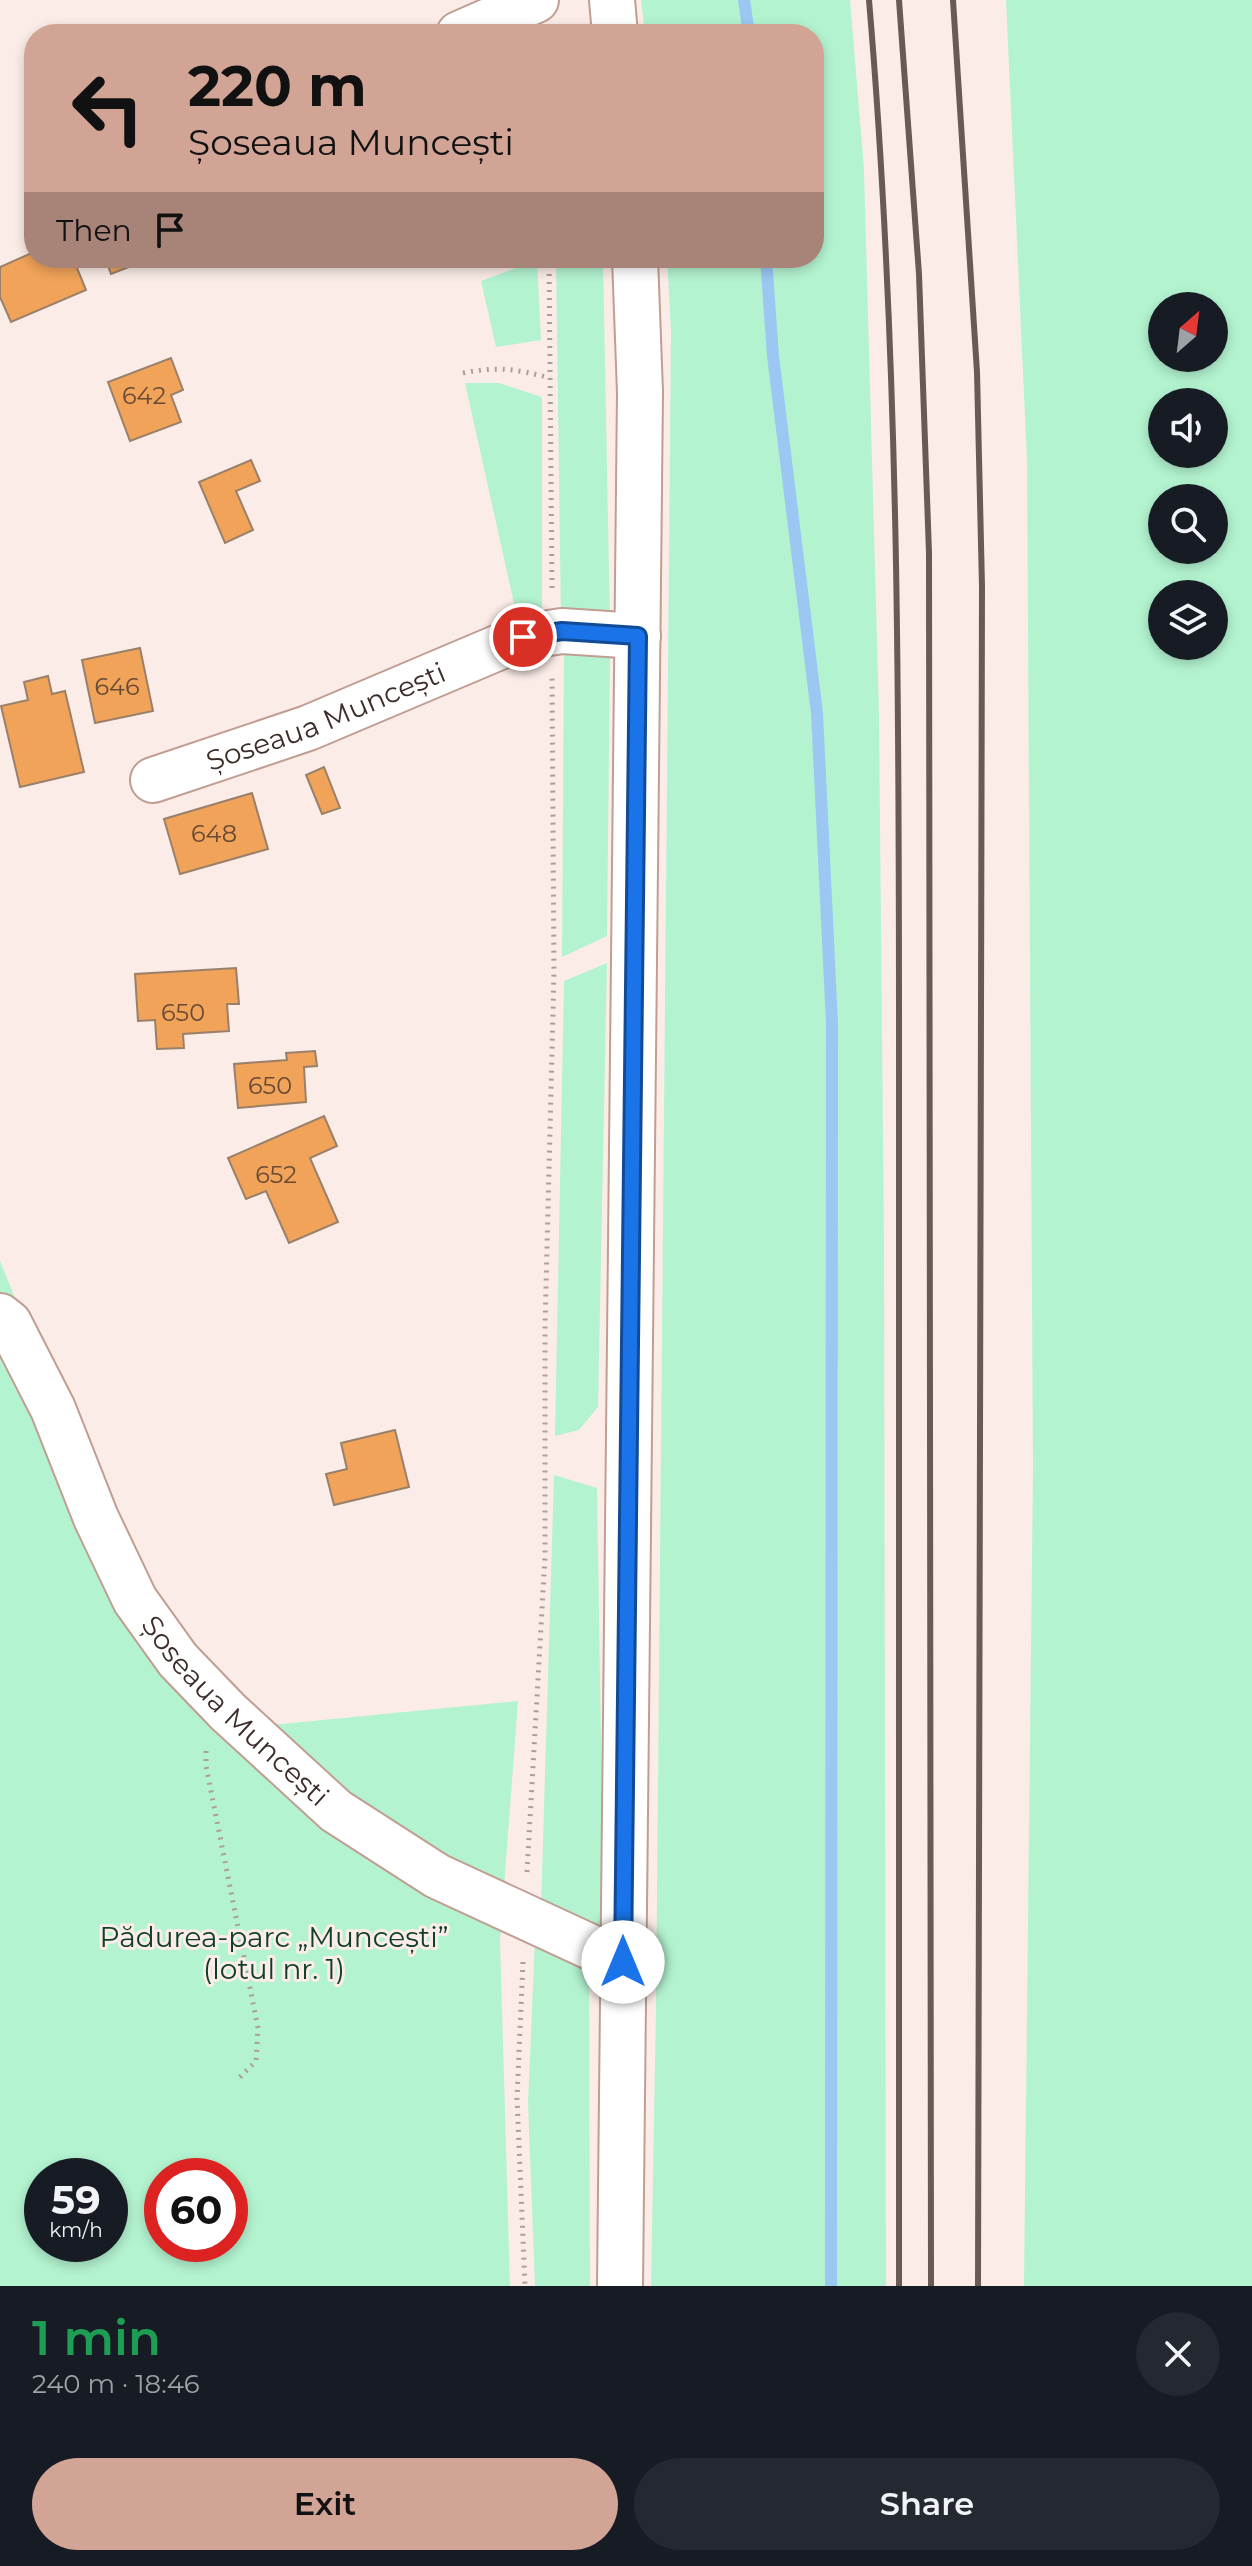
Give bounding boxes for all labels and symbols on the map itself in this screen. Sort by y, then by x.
north arrow [1148,292,1228,372]
house number: 642 [122,381,166,410]
pin [489,603,557,671]
street label: Șoseaua Muncești [202,655,450,778]
house number: 646 [94,672,140,701]
house number: 648 [191,819,237,848]
house number: 650 [161,998,205,1027]
house number: 650 [248,1071,292,1100]
house number: 652 [255,1160,297,1189]
street label: Șoseaua Muncești [135,1609,336,1813]
park label: Pădurea-parc „Muncești” (lotul nr. 1) [100,1920,448,1986]
position arrow [581,1920,665,2004]
speed limit sign: 60 [144,2158,248,2262]

